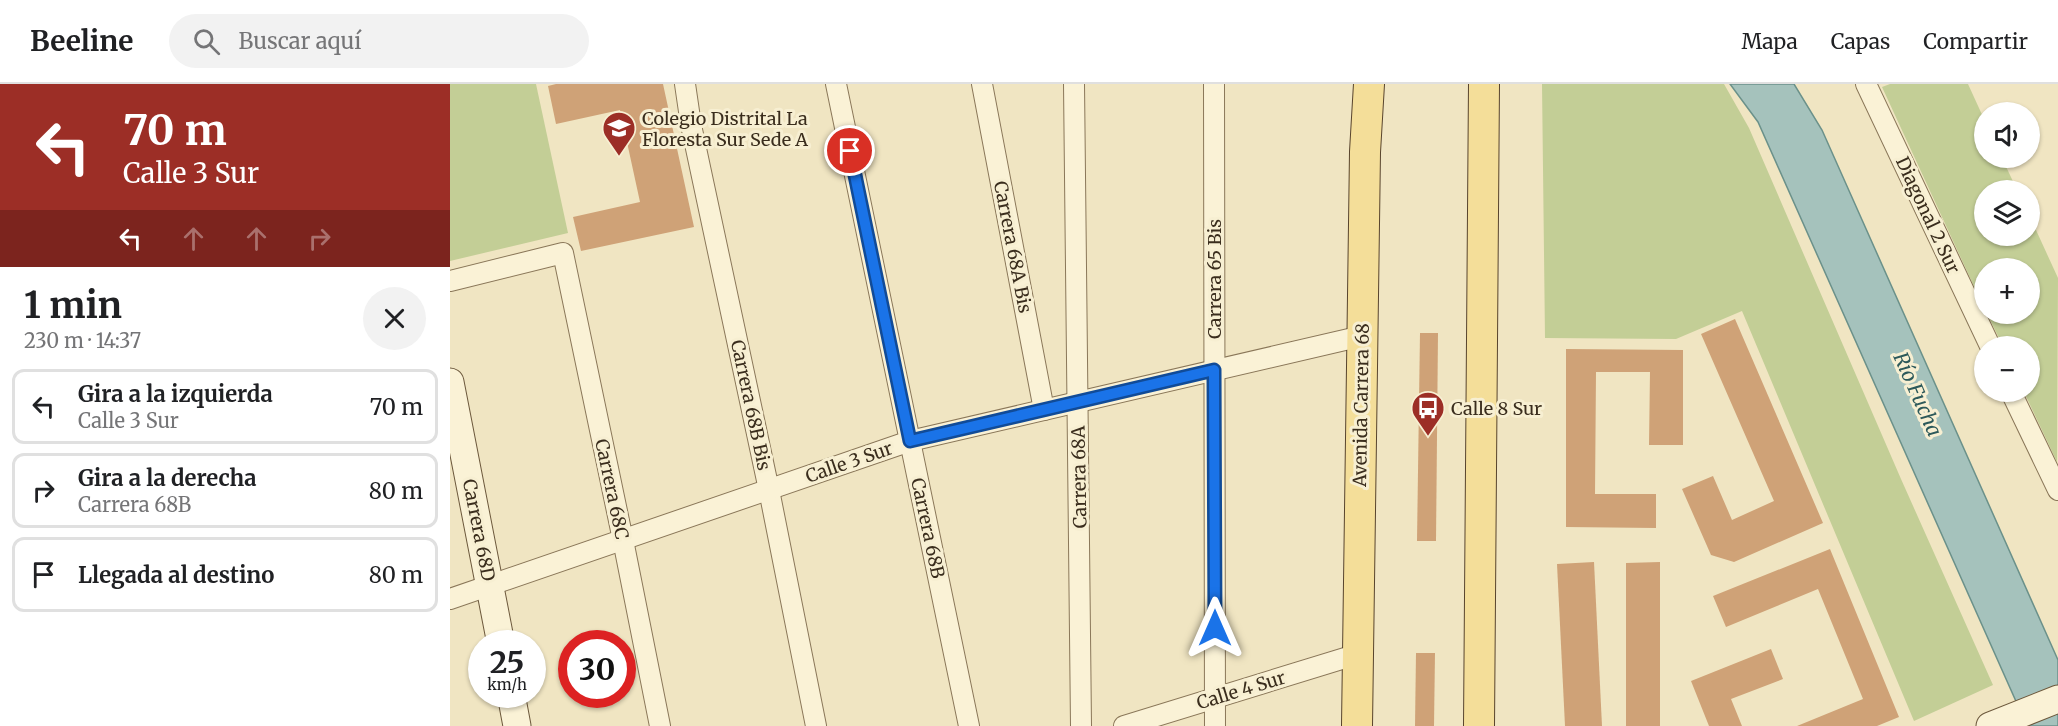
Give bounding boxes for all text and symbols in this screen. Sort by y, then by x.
search box [169,14,589,68]
text: Beeline [30,23,133,59]
icon: search [190,25,223,58]
text: Buscar aquí [238,27,361,55]
text: Mapa [1741,28,1798,55]
text: Capas [1831,28,1890,55]
text: Compartir [1923,28,2028,55]
map controls [1974,102,2040,402]
button: sound [1974,102,2040,168]
text: 70 m [123,104,227,156]
place label: Colegio Distrital La Floresta Sur Sede A [642,107,808,151]
icon: left [24,108,102,186]
school or university icon: Colegio Distrital La Floresta Sur Sede A [601,110,637,157]
pin [824,125,875,176]
icon: arrive [833,134,866,167]
street label: Diagonal 2 Sur [1891,153,1965,277]
text: Calle 3 Sur [123,156,259,190]
street label: Carrera 68A Bis [989,179,1037,315]
button: layers [1974,180,2040,246]
street label: Carrera 65 Bis [1203,219,1226,339]
icon: left [114,222,147,255]
icon: ahead [177,222,210,255]
icon: ahead [240,222,273,255]
icon: right [303,222,336,255]
button: + [1974,258,2040,324]
text: 1 min [24,283,122,328]
button: close [363,287,426,350]
street label: Avenida Carrera 68 [1348,323,1374,488]
text: 230 m · 14:37 [24,328,141,353]
button: − [1974,336,2040,402]
street label: Carrera 68B Bis [726,338,776,473]
water label: Río Fucha [1888,348,1948,440]
text: Gira a la izquierda [78,380,273,408]
icon: left [27,390,60,423]
bus stop icon: Calle 8 Sur [1410,390,1446,437]
text: 70 m [370,393,423,421]
place label: Calle 8 Sur [1451,397,1542,420]
text: Calle 3 Sur [78,408,179,433]
street label: Carrera 68A [1067,425,1091,529]
street label: Calle 3 Sur [802,436,896,488]
street label: Carrera 68C [590,437,634,542]
text: Gira a la derecha [78,464,256,492]
icon: right [27,474,60,507]
street label: Carrera 68B [906,476,950,580]
text: 80 m [369,477,423,505]
street label: Carrera 68D [458,477,500,583]
text: Carrera 68B [78,492,191,517]
icon: arrive [27,558,60,591]
text: Llegada al destino [78,561,274,589]
text: 80 m [369,561,423,589]
position arrow [1183,596,1247,660]
speed limit sign: 30 [558,630,636,708]
text: 25 [490,643,524,681]
street label: Calle 4 Sur [1194,666,1288,714]
text: km/h [487,675,527,694]

